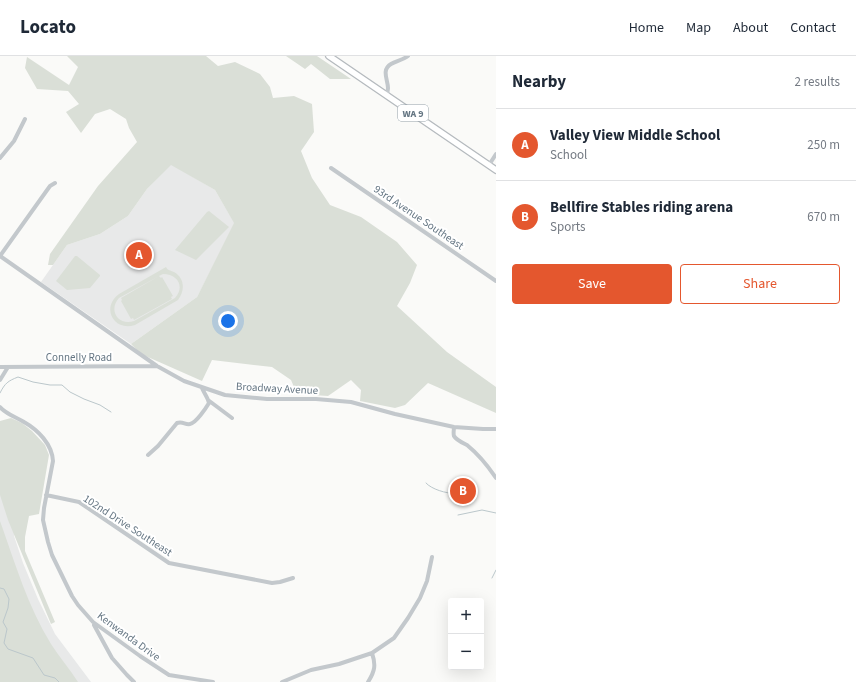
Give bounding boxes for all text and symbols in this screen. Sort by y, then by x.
text: Locato [20,14,76,41]
text: Home [629,18,664,38]
text: Map [686,18,711,38]
text: About [733,18,768,38]
text: Contact [790,18,836,38]
text: Nearby [512,70,566,94]
text: 2 results [795,73,840,91]
road number: WA 9 [398,105,428,121]
text: Valley View Middle School [550,125,720,146]
text: A [521,136,529,154]
text: 250 m [807,136,840,154]
text: School [550,146,587,164]
street label: 93rd Avenue Southeast [371,182,467,253]
text: Bellfire Stables riding arena [550,197,733,218]
text: B [521,208,529,226]
text: 670 m [807,208,840,226]
text: Sports [550,218,585,236]
pin: A [126,240,152,270]
button: Save [512,264,672,304]
button: Share [680,264,840,304]
your location [218,311,238,331]
street label: Connelly Road [46,350,112,365]
street label: Broadway Avenue [236,379,319,398]
pin: B [450,476,476,506]
street label: 102nd Drive Southeast [80,491,175,560]
map controls [448,598,484,670]
button: + [448,598,484,634]
street label: Kenwanda Drive [94,608,164,665]
button: − [448,634,484,670]

